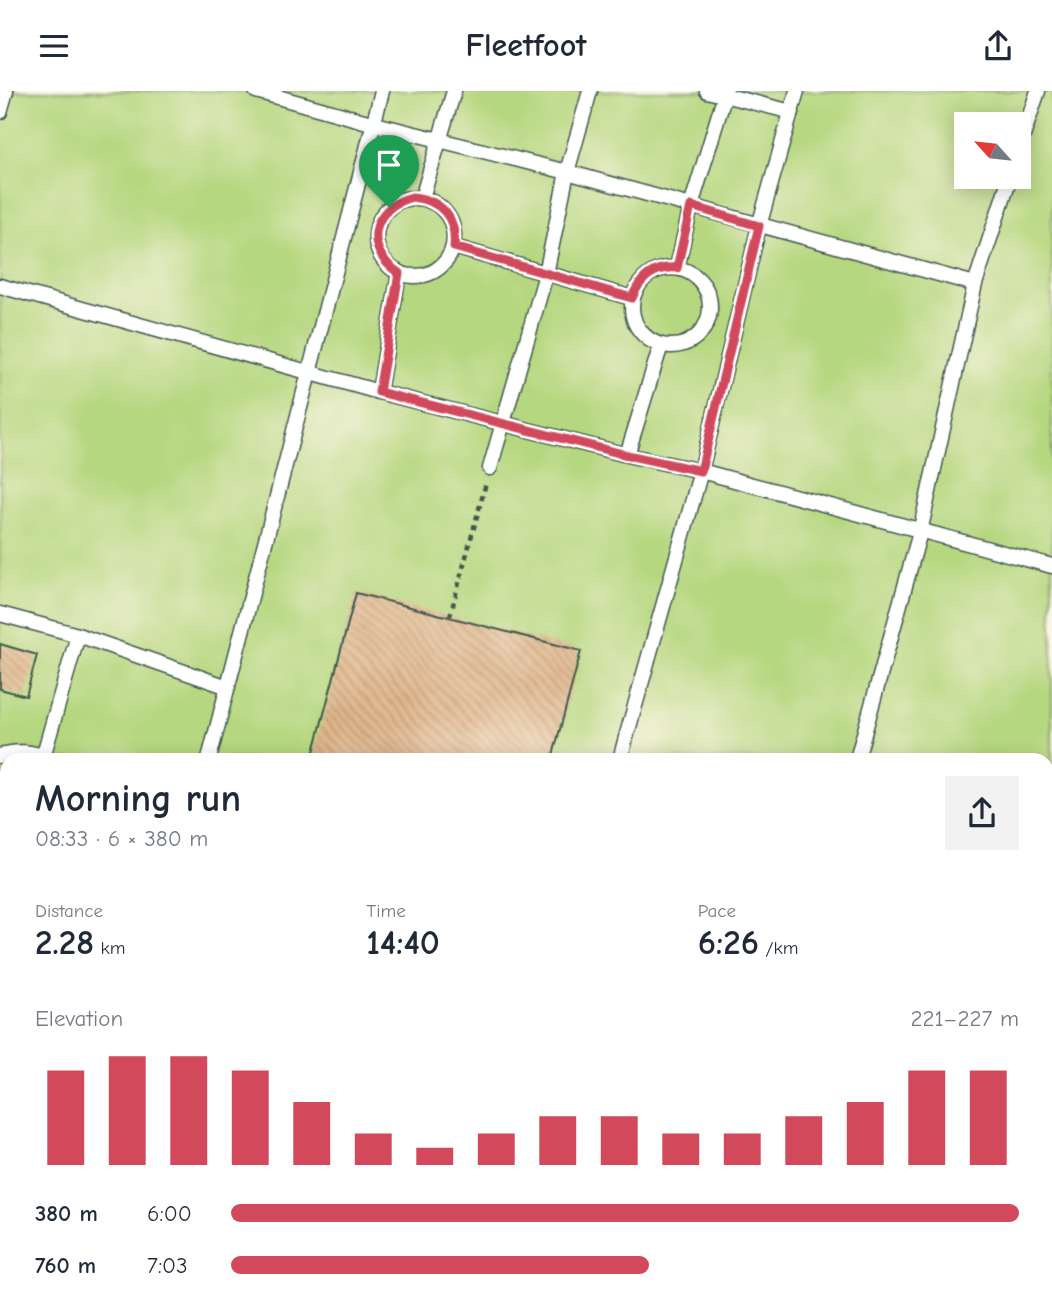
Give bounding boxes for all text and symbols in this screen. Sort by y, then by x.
icon: menu [35,27,73,65]
text: Fleetfoot [465,27,587,64]
icon: share [979,27,1017,65]
north arrow [954,112,1031,189]
map controls [954,112,1031,189]
pin [359,135,419,207]
icon: arrive [370,146,408,184]
button: share [945,776,1019,850]
text: Morning run [35,777,241,821]
text: 08:33 · 6 × 380 m [35,825,208,852]
text: Distance [35,900,103,922]
text: Time [366,900,406,922]
text: Pace [698,900,736,922]
text: 2.28 [35,922,94,963]
text: 14:40 [366,922,440,963]
text: 6:26 [698,922,759,963]
text: km [94,937,125,959]
text: /km [759,937,799,959]
text: Elevation [35,1005,123,1032]
text: 221–227 m [910,1005,1019,1032]
text: 380 m [35,1200,98,1227]
text: 6:00 [147,1200,192,1227]
text: 760 m [35,1252,96,1279]
text: 7:03 [147,1252,188,1279]

